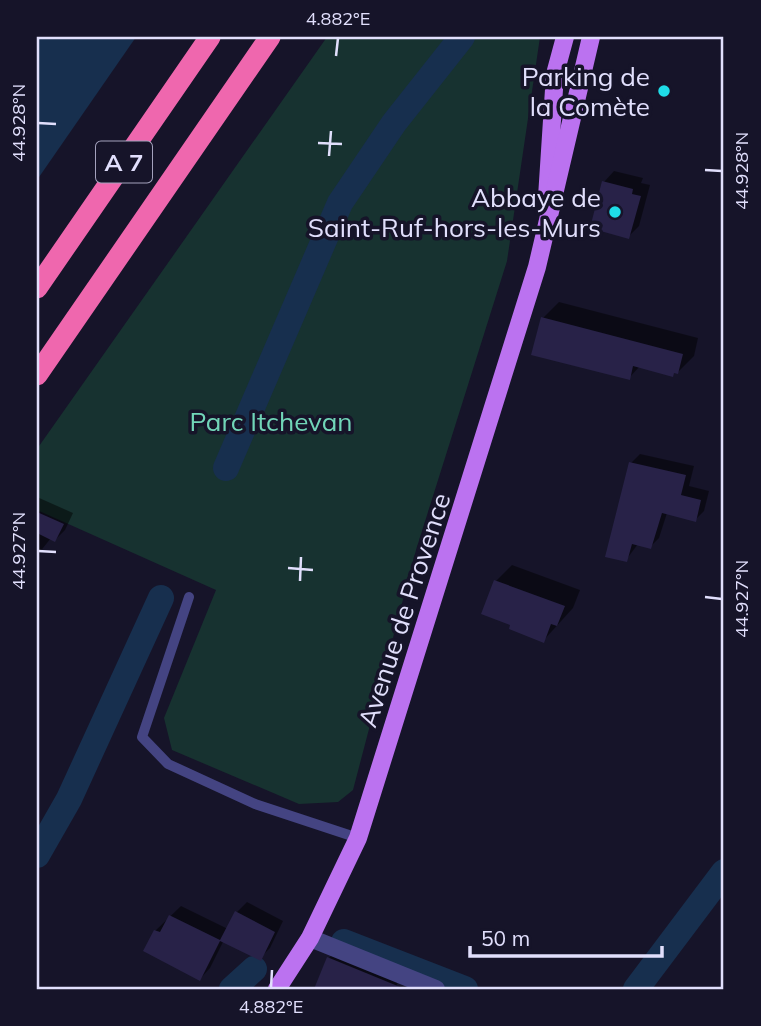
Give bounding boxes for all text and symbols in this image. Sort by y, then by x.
text: 4.882°E [306,7,370,30]
place label: Parking de la Comète [522,60,650,123]
marker: Parking de la Comète [656,83,672,99]
text: 44.928°N [7,84,30,162]
text: 44.928°N [730,132,753,210]
road number: A 7 [96,142,152,182]
place label: Abbaye de Saint-Ruf-hors-les-Murs [308,181,601,244]
marker: Abbaye de Saint-Ruf-hors-les-Murs [607,204,623,220]
park label: Parc Itchevan [190,405,353,438]
street label: Avenue de Provence [351,489,457,731]
text: 44.927°N [7,512,30,590]
text: 44.927°N [730,560,753,638]
scale bar [470,914,663,958]
text: 50 m [481,925,530,951]
text: 4.882°E [239,995,303,1018]

